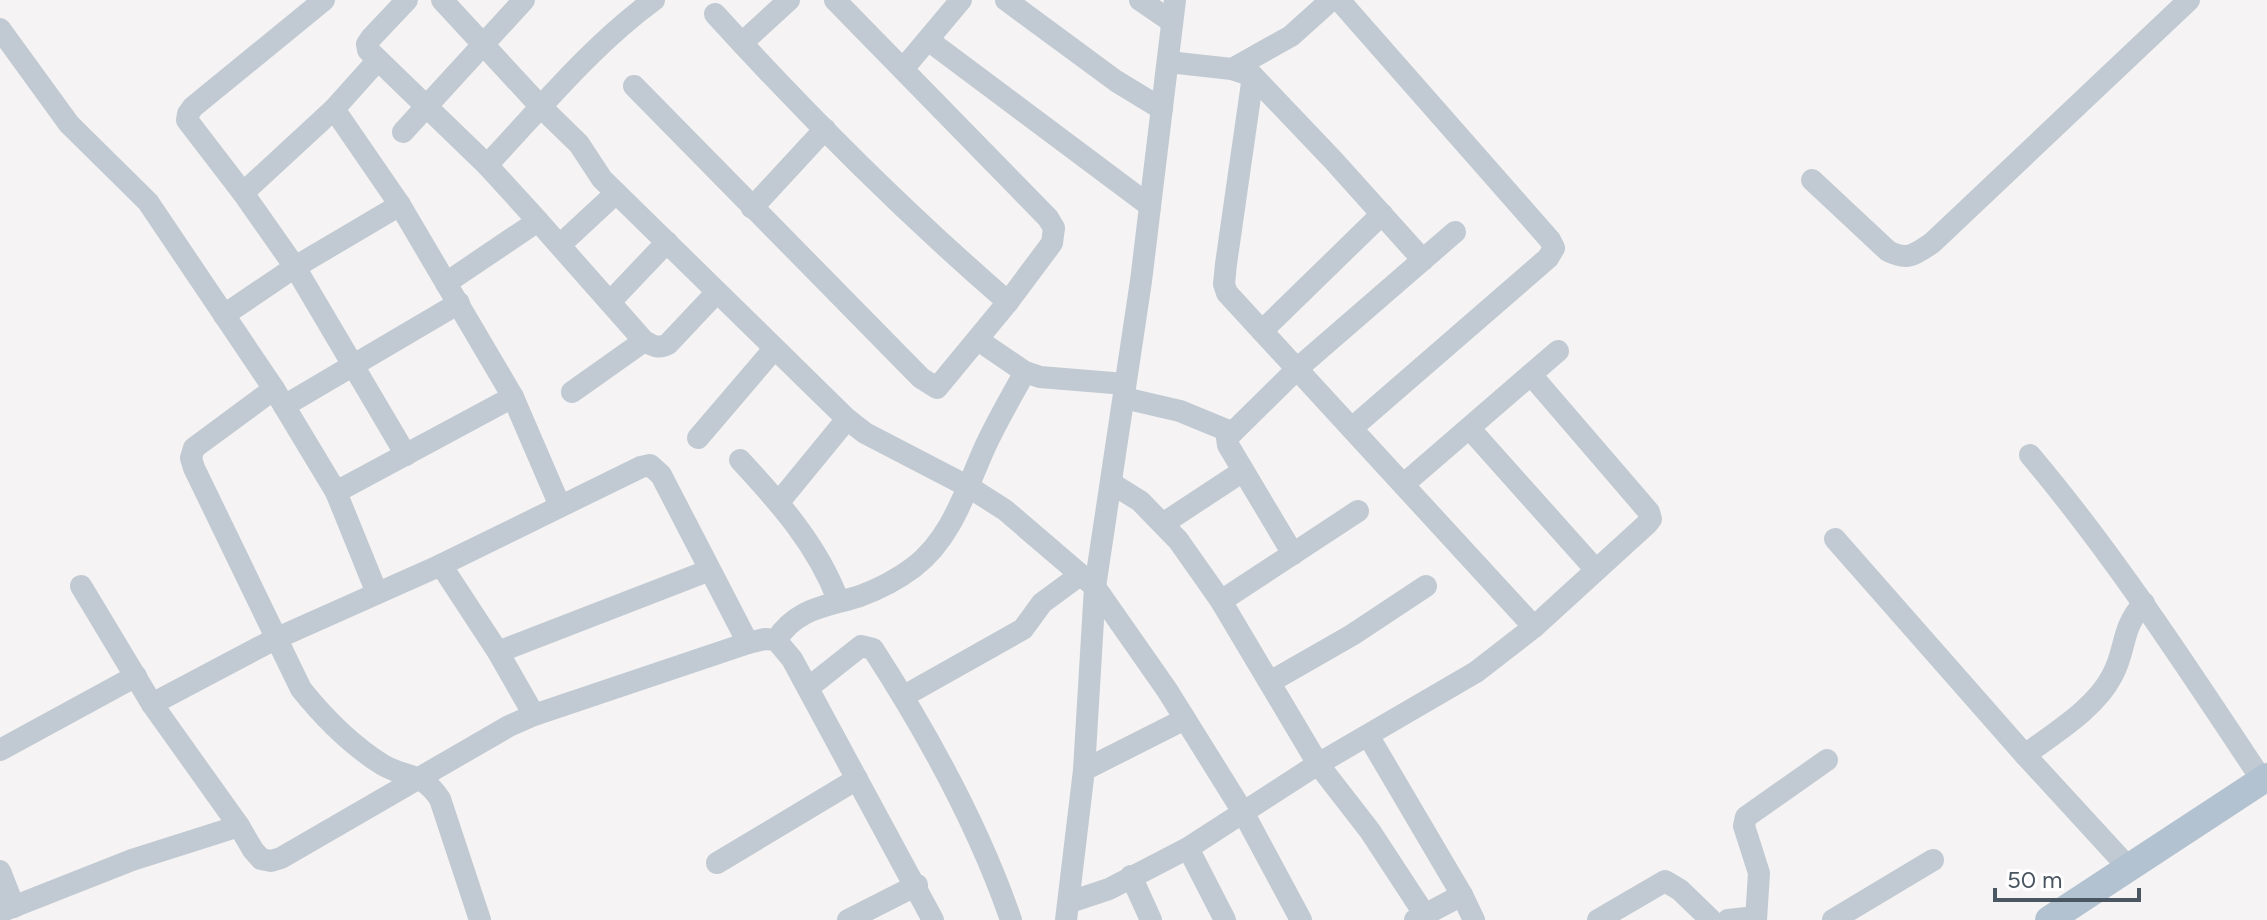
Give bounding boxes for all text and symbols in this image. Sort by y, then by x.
scale bar [1995,852,2139,902]
text: 50 m [2007,865,2063,894]

